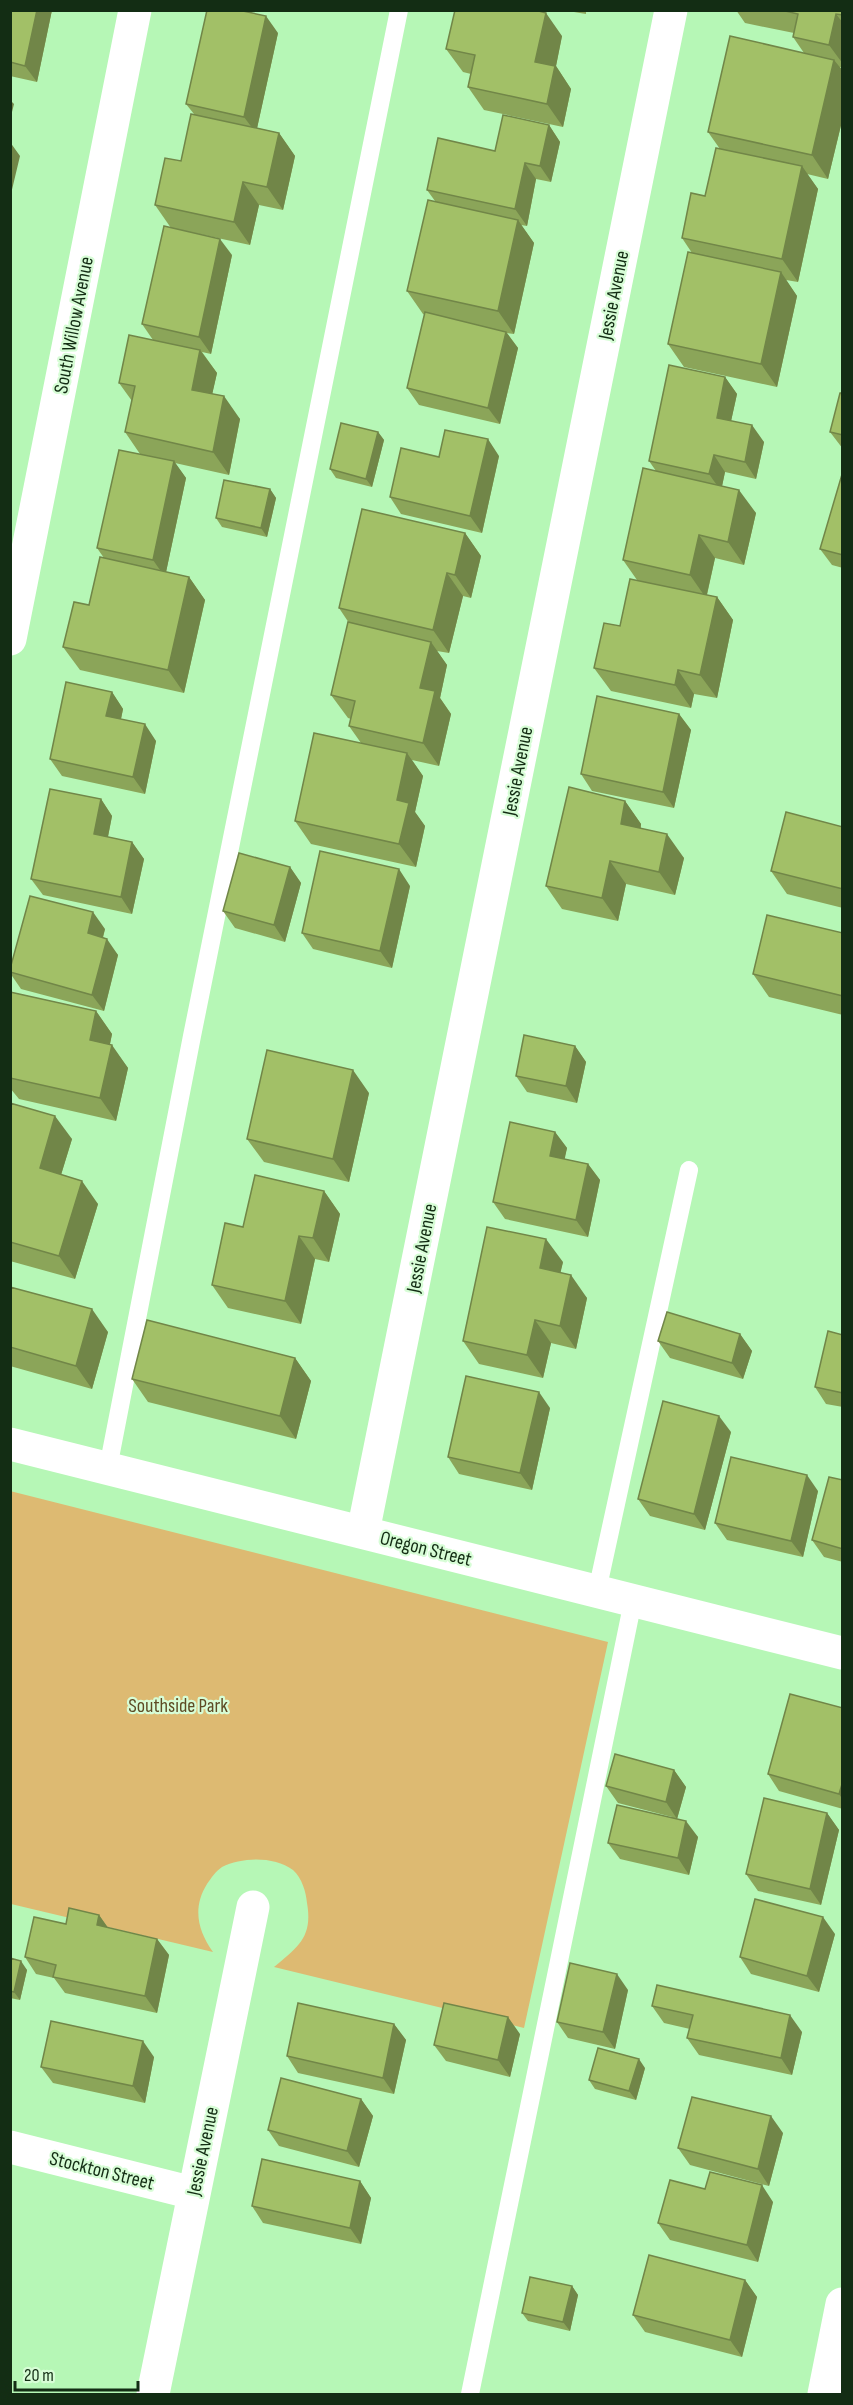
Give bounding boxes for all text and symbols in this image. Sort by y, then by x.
street label: Jessie Avenue [593,249,634,343]
street label: South Willow Avenue [49,255,99,396]
street label: Jessie Avenue [497,725,538,819]
street label: Jessie Avenue [401,1202,442,1296]
street label: Oregon Street [378,1526,474,1572]
park label: Southside Park [128,1694,228,1718]
street label: Jessie Avenue [182,2105,224,2199]
street label: Stockton Street [47,2146,156,2196]
scale bar [15,2354,138,2392]
text: 20 m [24,2365,54,2386]

